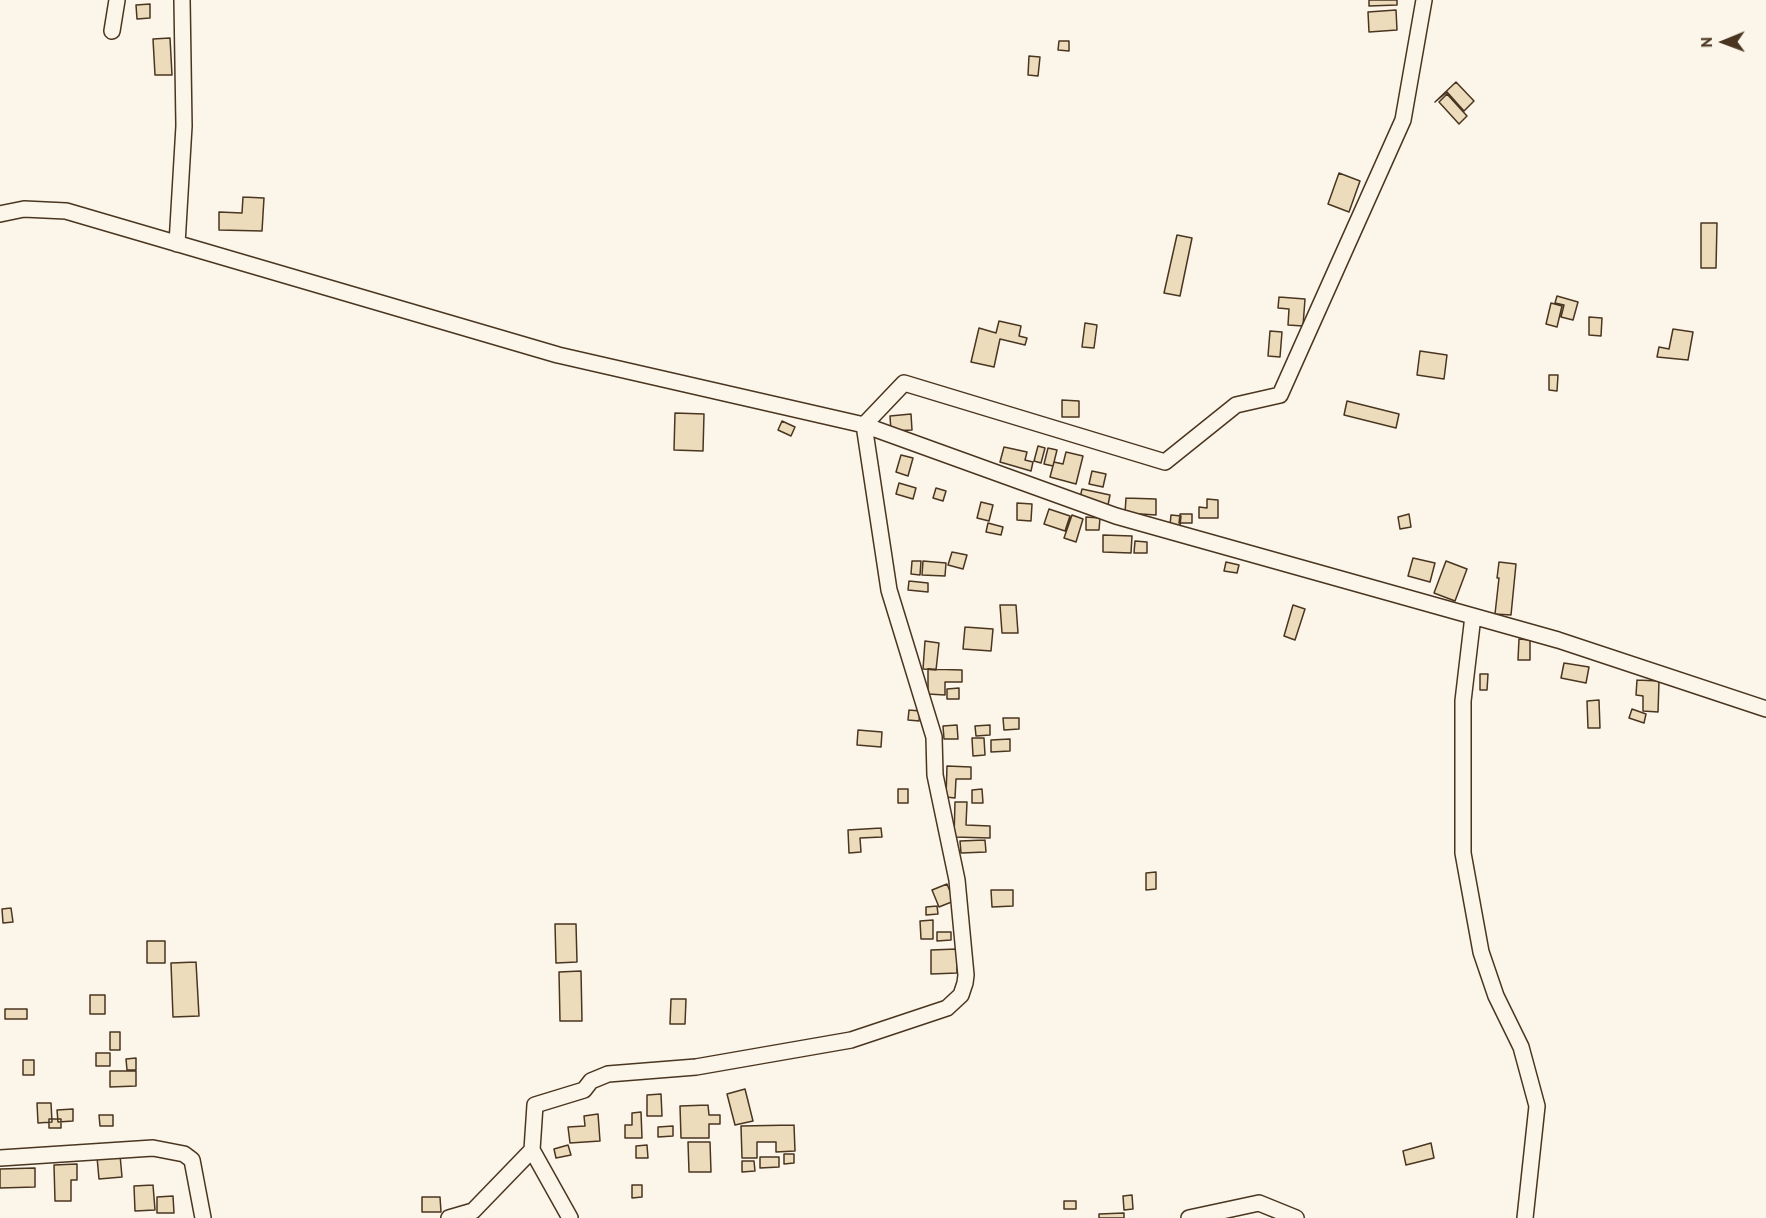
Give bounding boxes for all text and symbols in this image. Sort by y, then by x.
north arrow [1694,12,1754,72]
text: N [1696,37,1716,48]

